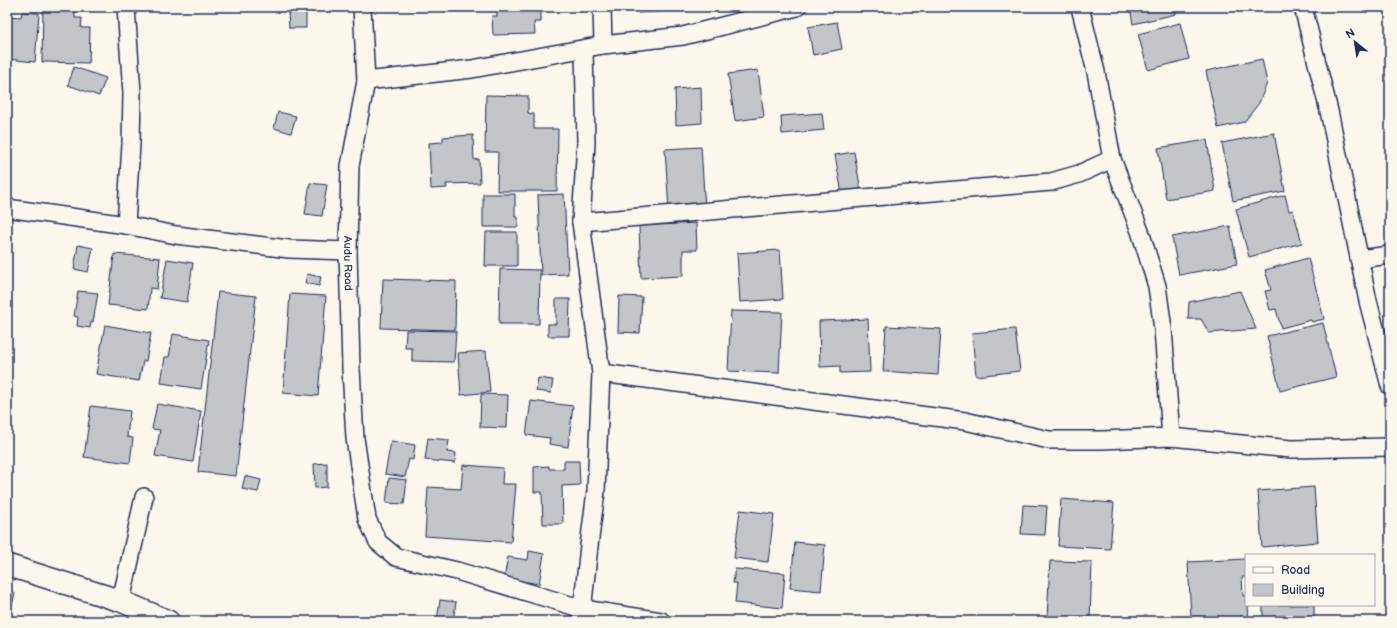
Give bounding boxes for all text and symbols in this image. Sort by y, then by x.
north arrow [1335,22,1375,62]
text: N [1343,26,1357,41]
street label: Audu Road [341,236,355,291]
legend [1245,554,1375,606]
text: Road [1281,563,1310,578]
text: Building [1281,583,1325,598]

